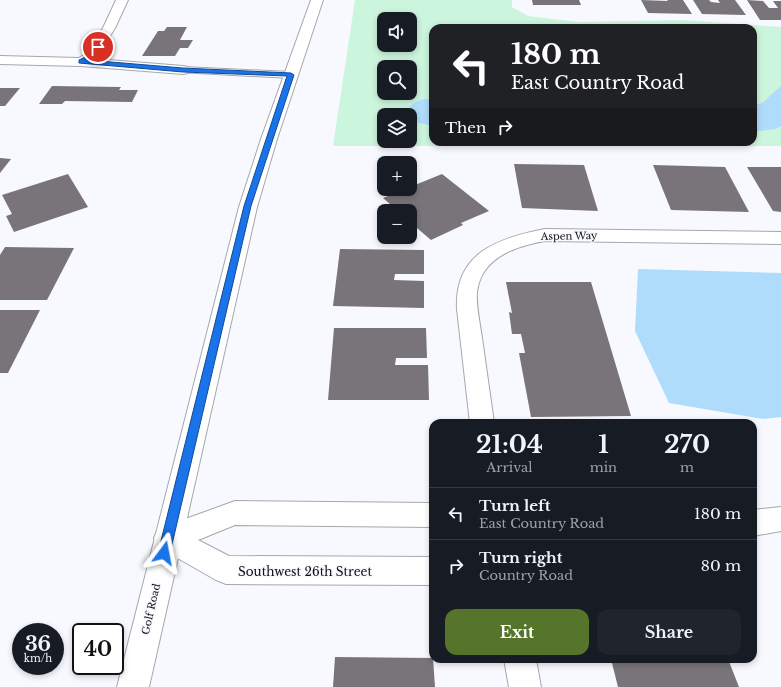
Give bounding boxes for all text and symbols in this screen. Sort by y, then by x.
map controls [377,12,417,244]
button: sound [377,12,417,52]
pin [81,30,115,64]
icon: arrive [87,36,109,58]
text: 180 m [511,37,601,72]
icon: left [445,40,497,92]
button: search [377,60,417,100]
text: East Country Road [511,72,684,94]
button: layers [377,108,417,148]
icon: right [494,116,516,138]
text: Then [445,118,486,137]
button: + [377,156,417,196]
button: − [377,204,417,244]
street label: Aspen Way [540,229,598,243]
text: 21:04 [476,430,543,459]
text: 1 [598,430,609,459]
text: 270 [664,430,710,459]
text: Arrival [486,459,532,476]
text: min [590,459,617,476]
text: m [680,459,694,476]
text: Turn left [479,496,550,515]
icon: left [445,503,467,525]
text: 180 m [694,504,741,523]
text: East Country Road [479,515,604,532]
position arrow [143,532,185,574]
text: Turn right [479,548,562,567]
icon: right [445,555,467,577]
text: 80 m [701,556,741,575]
street label: Southwest 26th Street [238,564,372,579]
text: Country Road [479,567,573,584]
street label: Golf Road [139,582,163,636]
button: Exit [445,609,589,655]
button: Share [597,609,741,655]
speed limit sign: 40 [72,623,124,675]
text: 36 [25,632,51,656]
text: km/h [24,652,52,665]

